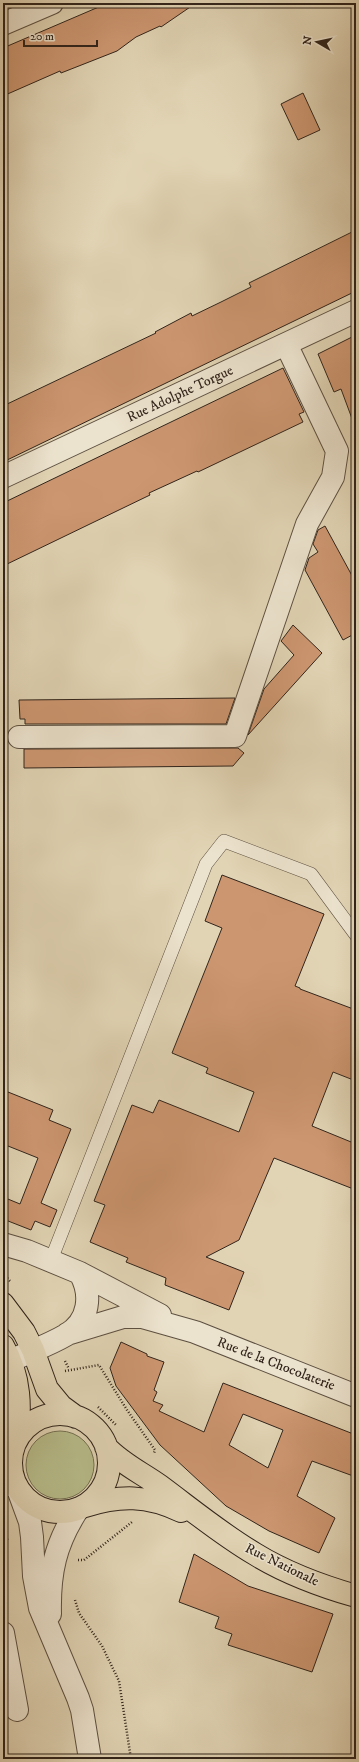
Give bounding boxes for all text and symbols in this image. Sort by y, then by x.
scale bar [24,22,97,48]
north arrow [297,22,337,62]
text: 20 m [30,29,54,44]
text: N [300,35,316,46]
street label: Rue Adolphe Torgue [124,361,236,427]
street label: Rue de la Chocolaterie [214,1333,338,1395]
street label: Rue Nationale [242,1539,322,1591]

